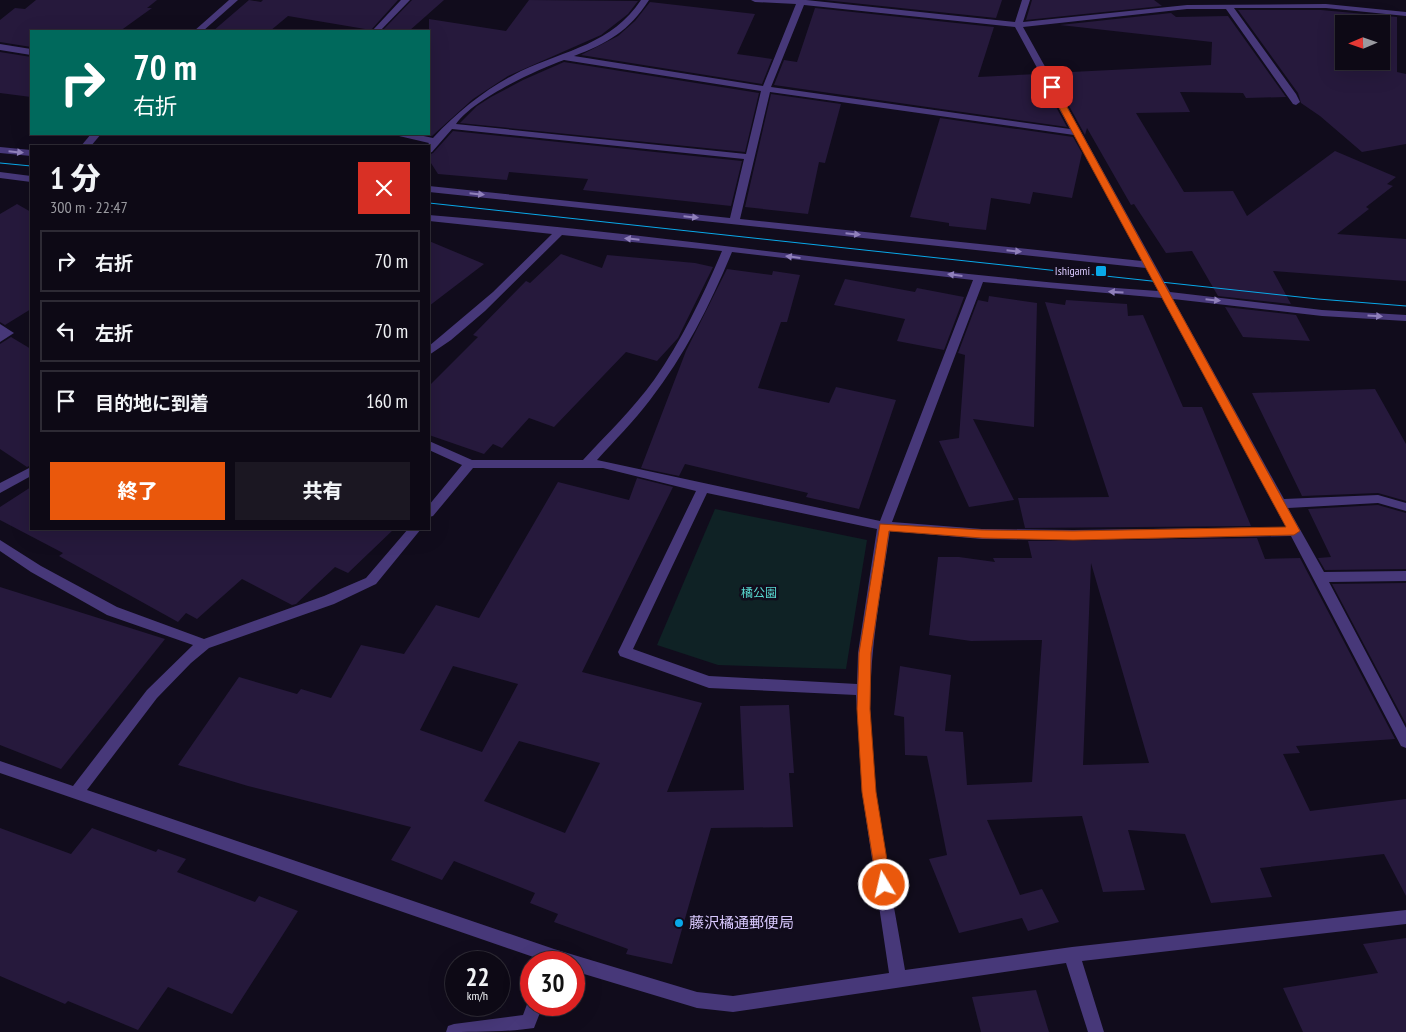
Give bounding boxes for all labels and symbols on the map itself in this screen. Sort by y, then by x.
north arrow [1335,15,1390,70]
pin [1031,66,1073,108]
one-way arrow [8,148,24,156]
one-way arrow [470,190,486,198]
one-way arrow [683,213,699,221]
one-way arrow [845,230,861,238]
one-way arrow [623,235,639,243]
one-way arrow [1006,247,1022,255]
one-way arrow [785,253,801,261]
place label: Ishigami [1055,263,1090,278]
marker: Ishigami [1094,264,1108,278]
one-way arrow [946,271,962,279]
one-way arrow [1108,287,1124,295]
one-way arrow [1206,296,1222,304]
one-way arrow [1367,313,1383,321]
park label: 橘公園 [741,585,777,600]
position arrow [857,858,909,910]
place label: 藤沢橘通郵便局 [689,913,794,932]
marker: 藤沢橘通郵便局 [673,917,685,929]
speed limit sign: 30 [520,951,585,1016]

